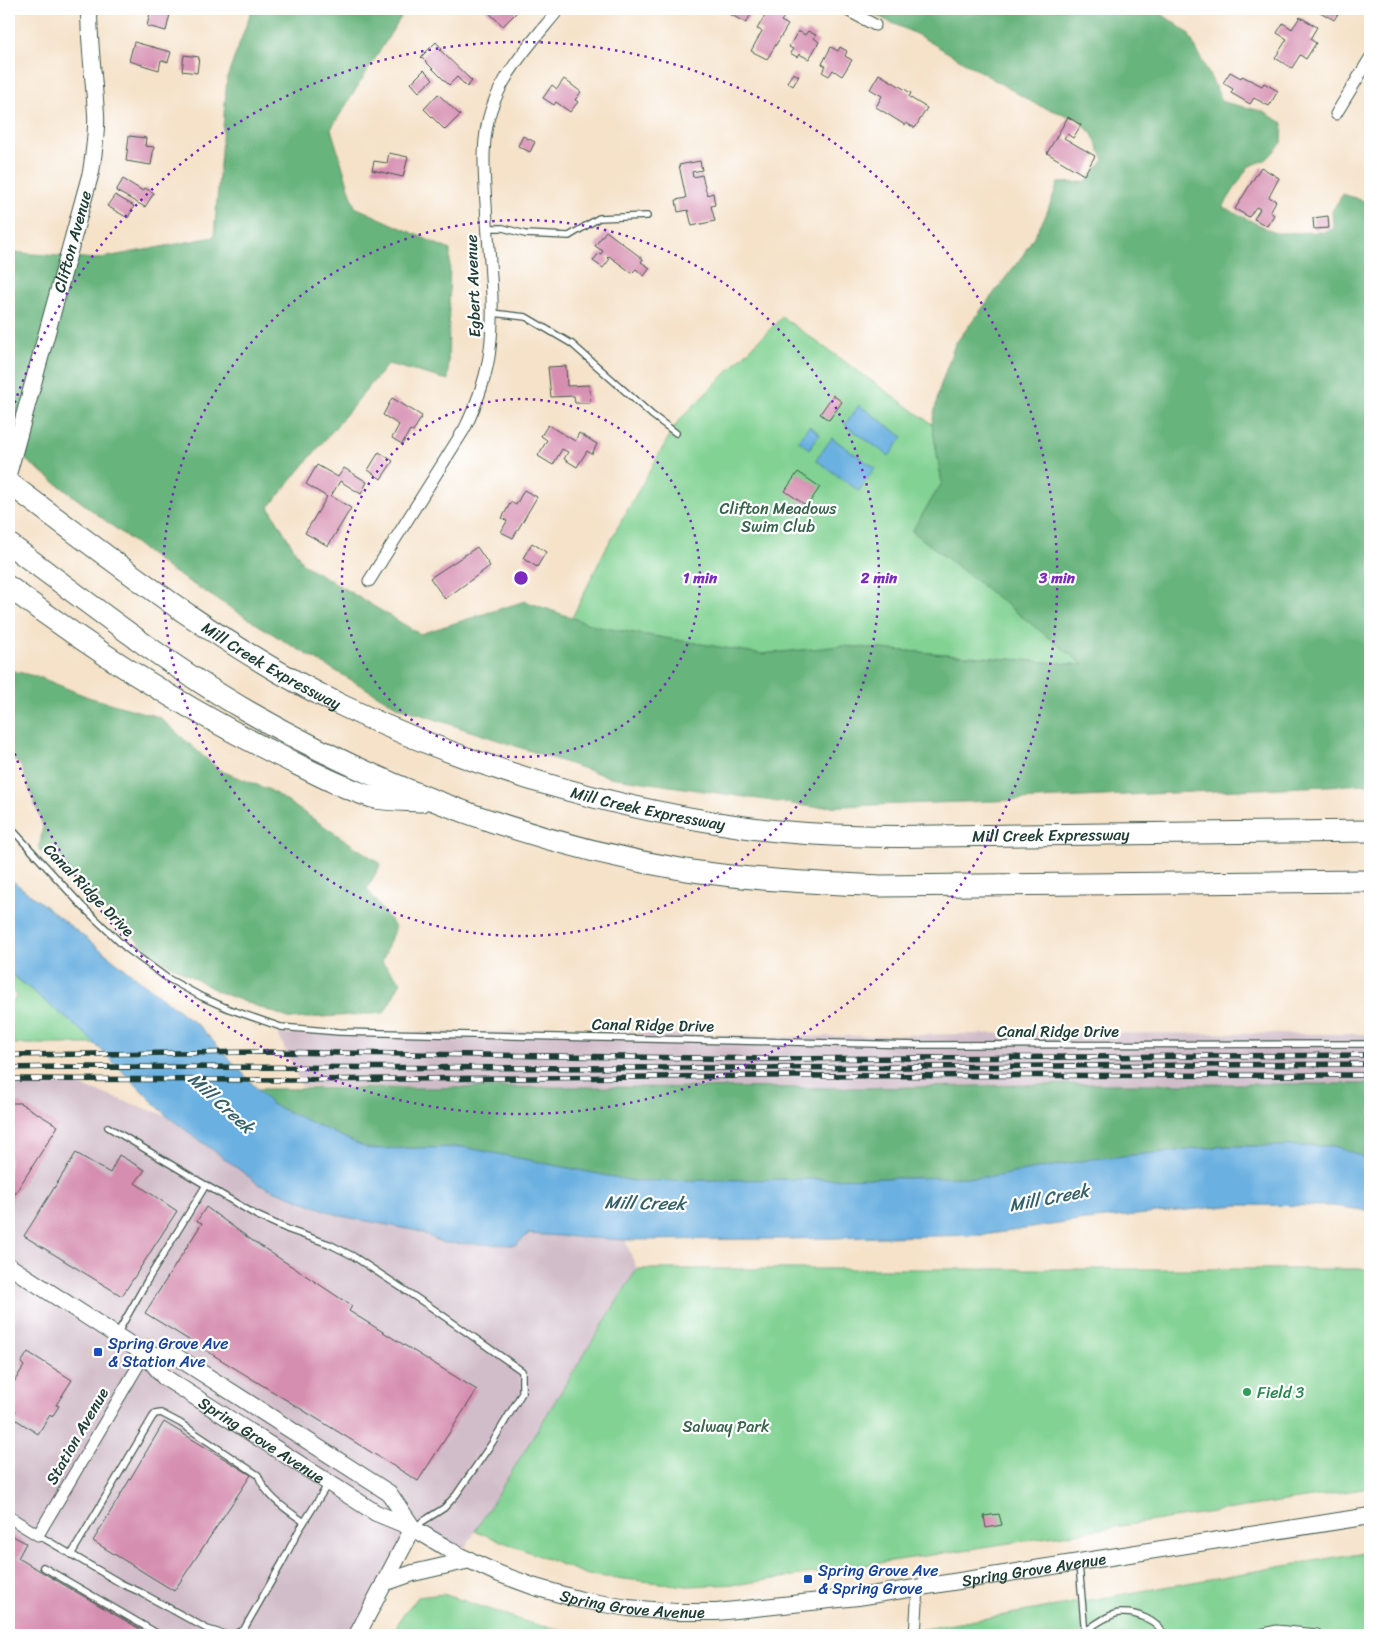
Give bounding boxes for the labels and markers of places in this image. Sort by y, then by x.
centre of rings [512,569,530,587]
place label: Spring Grove Ave & Station Ave [108,1329,229,1376]
marker: Spring Grove Ave & Station Ave [92,1346,104,1358]
place label: Field 3 [1257,1378,1305,1407]
marker: Field 3 [1241,1386,1253,1398]
place label: Spring Grove Ave & Spring Grove [818,1556,939,1603]
marker: Spring Grove Ave & Spring Grove [802,1573,814,1585]

